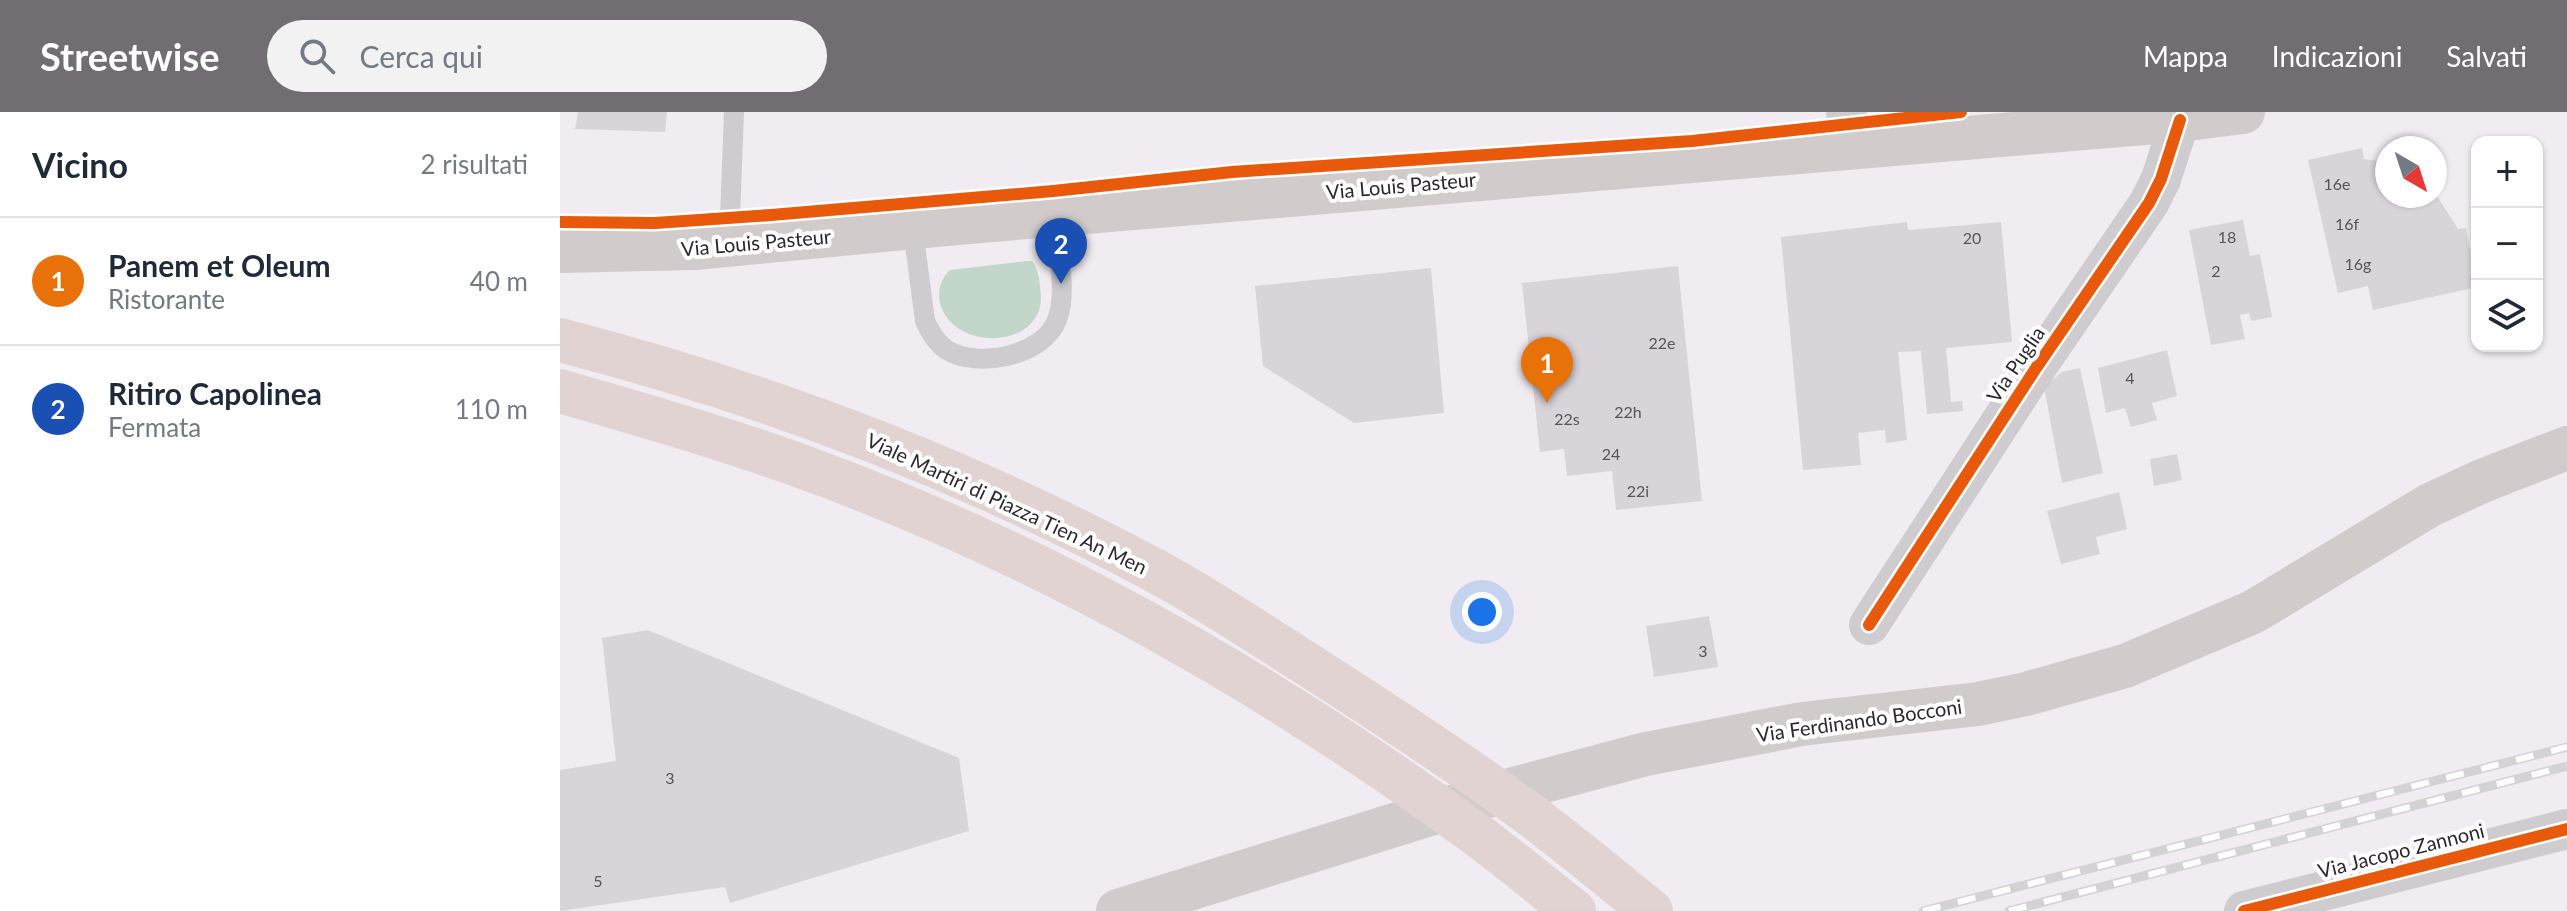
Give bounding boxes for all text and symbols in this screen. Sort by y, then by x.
search box [267,20,827,92]
text: Streetwise [40,33,219,79]
icon: search [295,34,339,78]
text: Cerca qui [359,38,483,74]
text: Mappa [2143,39,2228,73]
text: Indicazioni [2272,39,2402,73]
text: Salvati [2446,39,2527,73]
north arrow [2375,136,2447,208]
map controls [2471,136,2543,352]
button: + [2471,136,2543,208]
text: Vicino [32,144,128,185]
text: 2 risultati [421,148,528,180]
street label: Via Louis Pasteur [1325,166,1478,204]
house number: 16e [2323,174,2351,193]
button: − [2471,208,2543,280]
house number: 16f [2335,214,2359,233]
pin: 2 [1035,218,1087,284]
street label: Via Louis Pasteur [680,223,833,261]
house number: 18 [2218,227,2236,246]
house number: 20 [1963,228,1981,247]
text: Panem et Oleum [108,247,331,283]
house number: 16g [2345,254,2371,273]
house number: 2 [2211,261,2221,280]
text: 1 [50,265,66,297]
text: 40 m [470,265,528,297]
button: layers [2471,280,2543,352]
text: Ristorante [108,283,225,315]
street label: Via Puglia [1981,321,2049,407]
house number: 22e [1648,333,1676,352]
pin: 1 [1521,337,1573,403]
house number: 4 [2125,368,2135,387]
text: Ritiro Capolinea [108,375,322,411]
text: 2 [50,393,66,425]
text: 110 m [455,393,528,425]
house number: 22h [1614,402,1642,421]
house number: 22s [1554,409,1580,428]
text: Fermata [108,411,201,443]
street label: Viale Martiri di Piazza Tien An Men [863,427,1151,579]
house number: 24 [1602,444,1620,463]
house number: 22i [1627,481,1649,500]
your location [1462,592,1502,632]
house number: 3 [1698,641,1708,660]
street label: Via Ferdinando Bocconi [1755,694,1963,746]
house number: 3 [665,768,675,787]
street label: Via Jacopo Zannoni [2315,818,2487,882]
house number: 5 [593,871,603,890]

